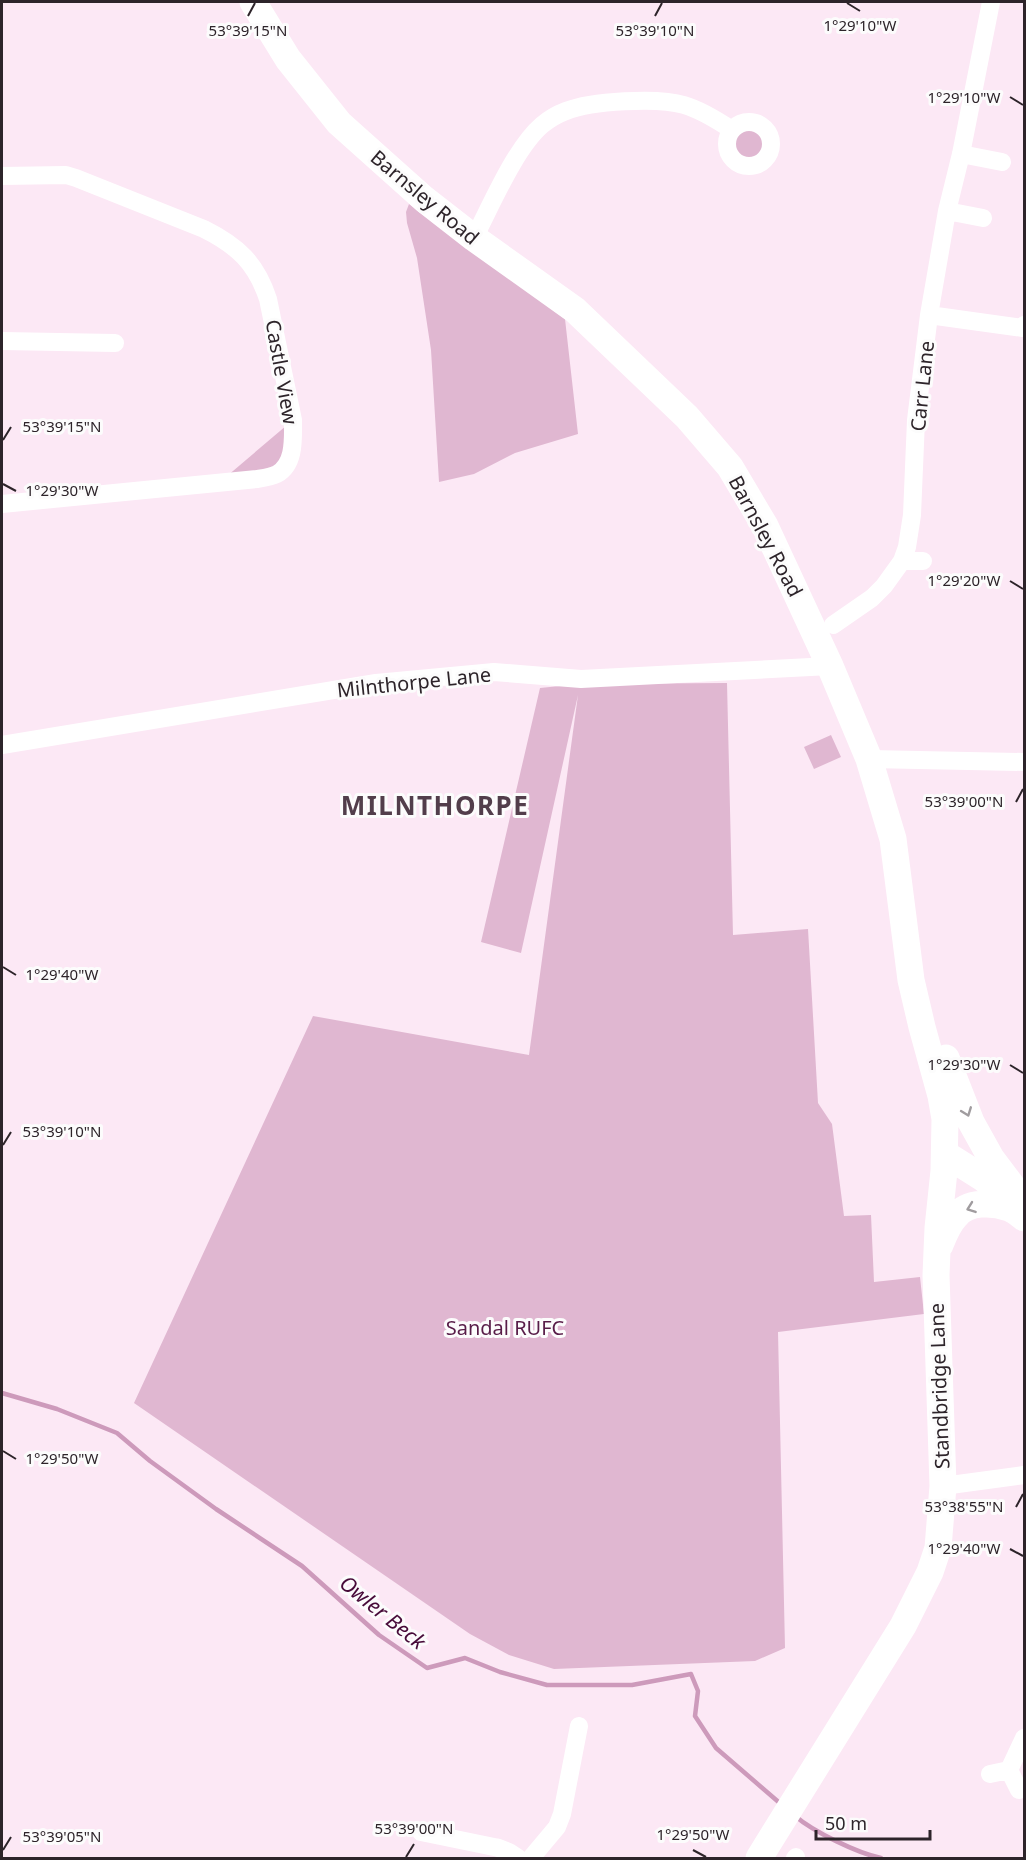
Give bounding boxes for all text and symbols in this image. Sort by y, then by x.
text: 1°29'10"W [823,15,897,35]
text: 53°39'15"N [209,20,287,40]
text: 53°39'10"N [616,20,694,40]
text: 1°29'10"W [927,87,1001,107]
street label: Barnsley Road [365,144,485,250]
street label: Castle View [259,317,305,427]
street label: Carr Lane [904,339,940,433]
text: 53°39'15"N [23,416,101,436]
street label: Barnsley Road [723,471,809,601]
text: 1°29'30"W [25,480,99,500]
text: 1°29'20"W [927,570,1001,590]
street label: Milnthorpe Lane [336,660,492,704]
district label: MILNTHORPE [341,787,529,823]
text: 53°39'00"N [925,791,1003,811]
text: 1°29'40"W [25,964,99,984]
text: 1°29'30"W [927,1054,1001,1074]
one-way arrow [960,1105,972,1116]
text: 53°39'10"N [23,1121,101,1141]
one-way arrow [966,1200,977,1213]
street label: Standbridge Lane [923,1302,955,1470]
park label: Sandal RUFC [446,1314,565,1341]
text: 1°29'50"W [25,1448,99,1468]
text: 53°38'55"N [925,1496,1003,1516]
text: 1°29'40"W [927,1538,1001,1558]
water label: Owler Beck [334,1569,433,1656]
scale bar [816,1803,930,1841]
text: 50 m [825,1811,867,1835]
text: 53°39'00"N [375,1818,453,1838]
text: 1°29'50"W [656,1824,730,1844]
text: 53°39'05"N [23,1826,101,1846]

